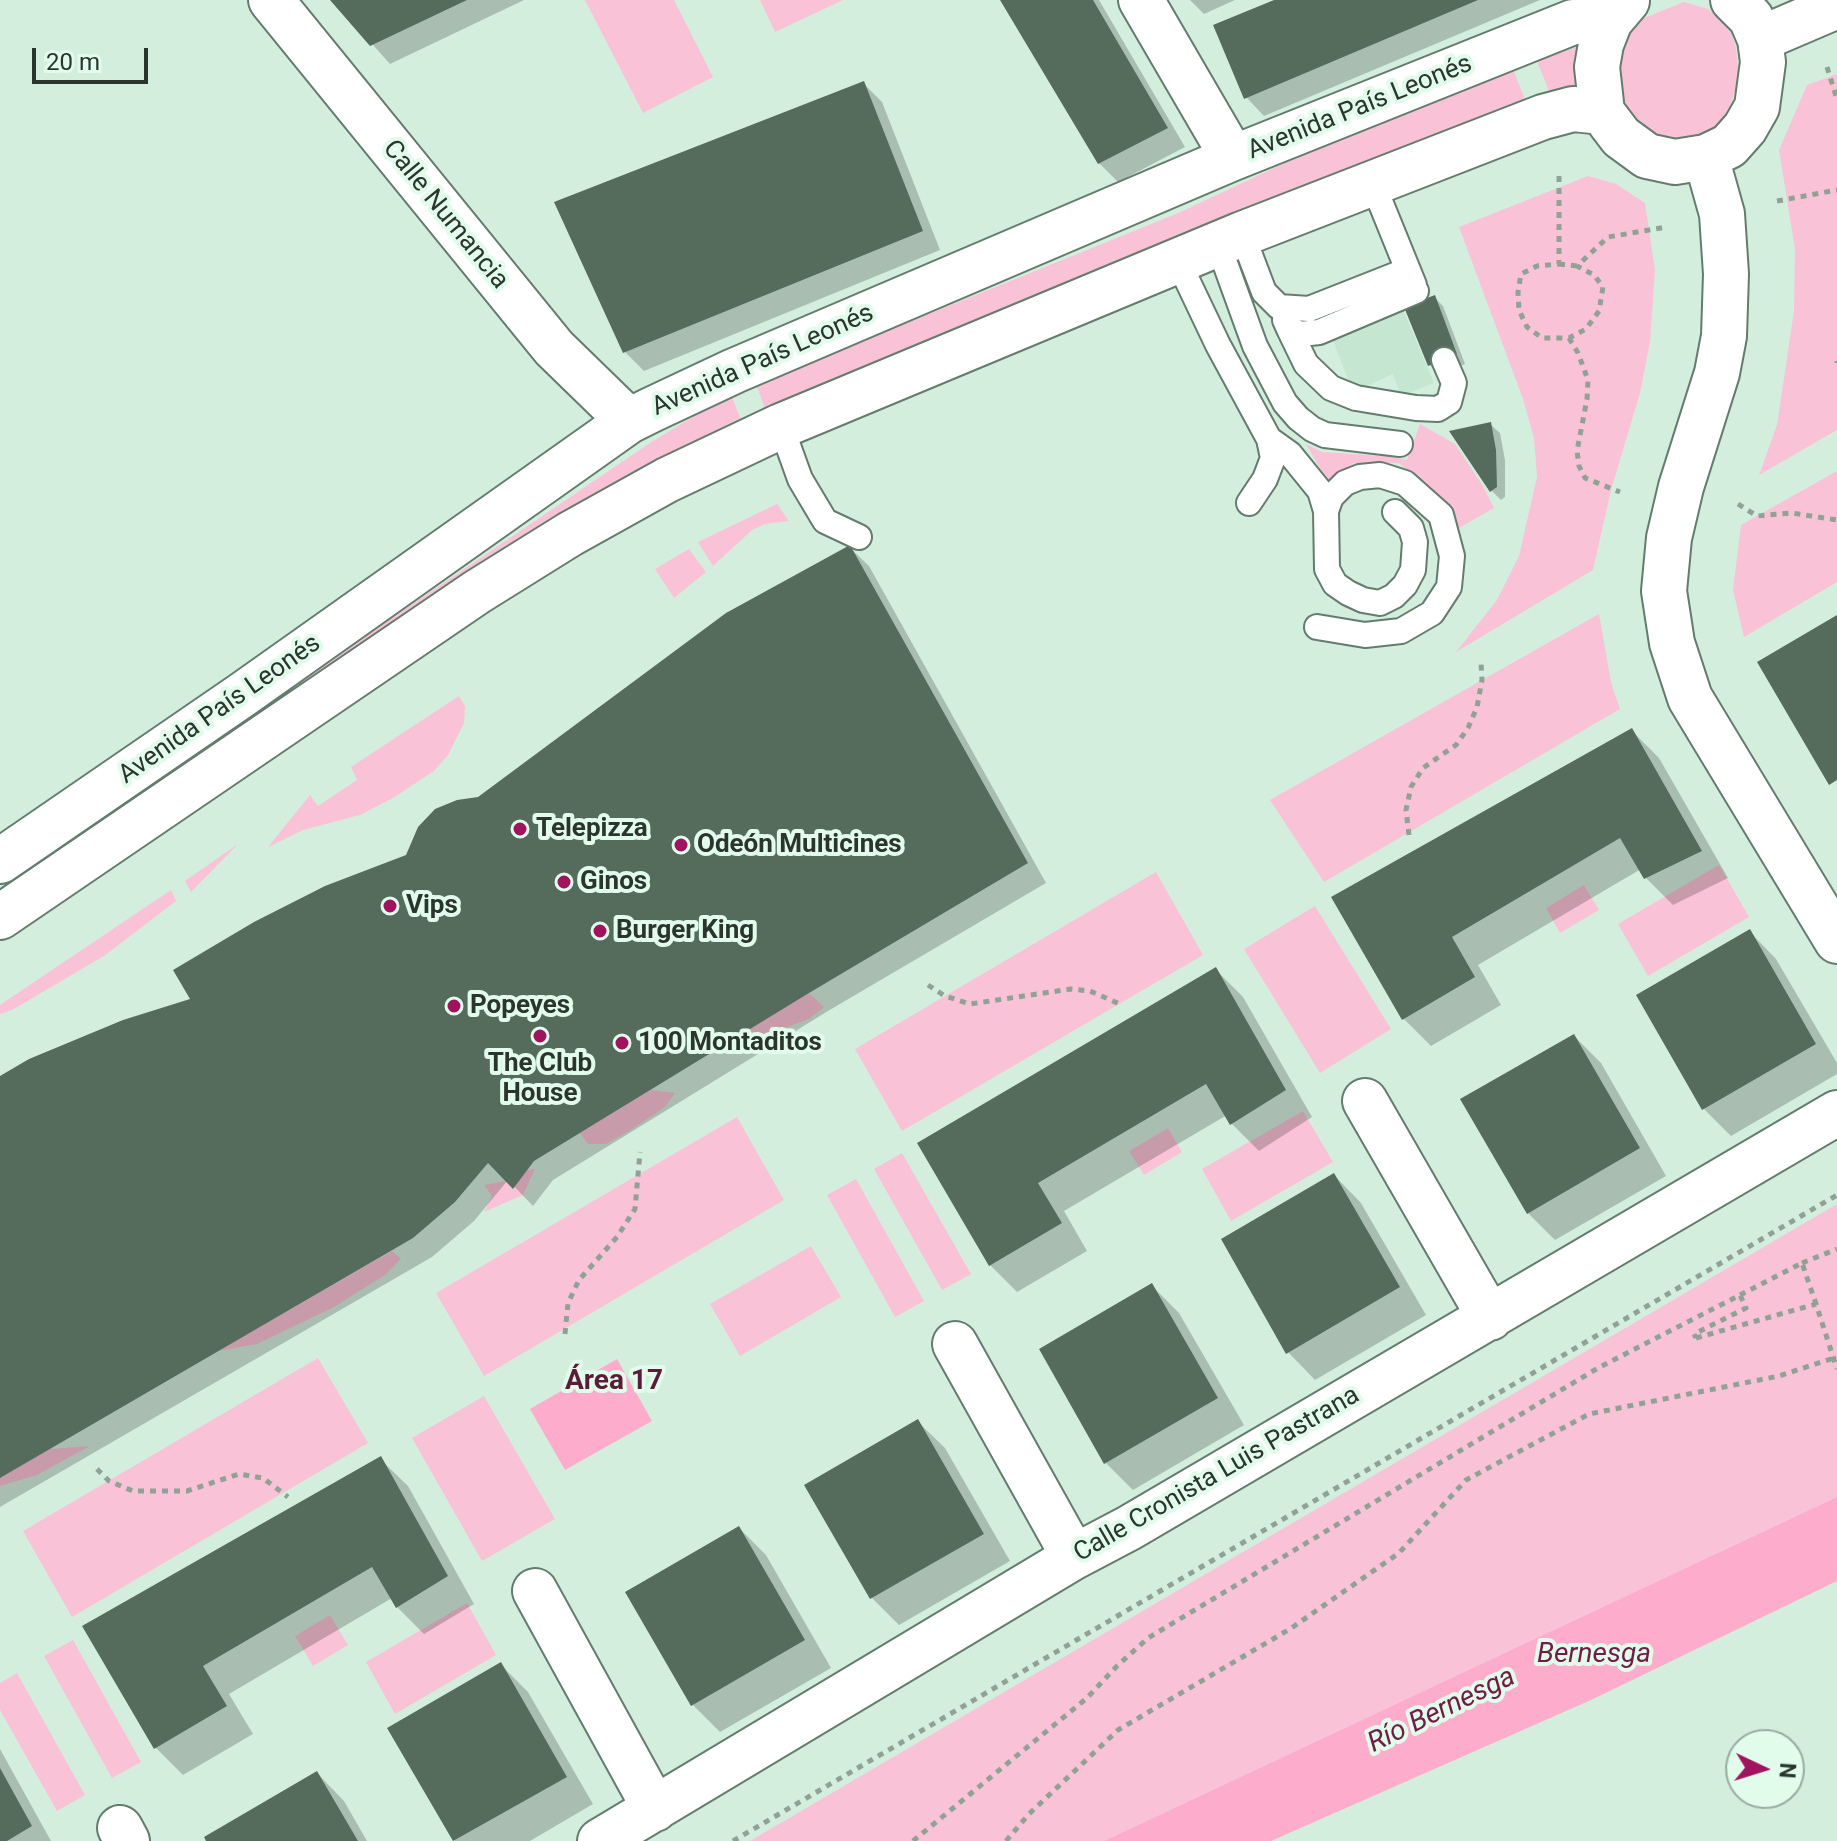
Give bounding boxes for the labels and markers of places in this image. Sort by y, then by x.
place label: Telepizza [536,813,648,845]
marker: Telepizza [511,820,529,838]
place label: Odeón Multicines [697,829,902,861]
marker: Odeón Multicines [672,836,690,854]
place label: Ginos [580,866,647,898]
marker: Ginos [555,873,573,891]
place label: Vips [406,890,458,922]
marker: Vips [381,897,399,915]
place label: Burger King [616,915,754,947]
marker: Burger King [591,922,609,940]
place label: Popeyes [470,990,570,1022]
marker: Popeyes [445,997,463,1015]
marker: The Club House [531,1027,549,1045]
place label: 100 Montaditos [638,1027,822,1059]
marker: 100 Montaditos [613,1034,631,1052]
place label: The Club House [488,1048,592,1110]

